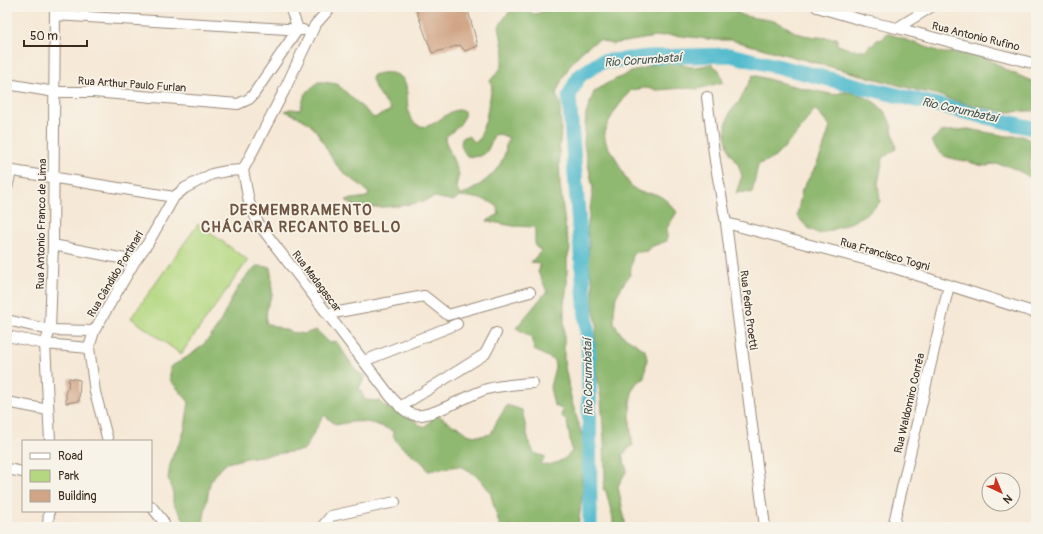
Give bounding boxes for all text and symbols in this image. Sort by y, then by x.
street label: Rua Antonio Rufino [931,19,1021,54]
scale bar [24,22,87,48]
text: 50 m [30,29,58,44]
water label: Rio Corumbataí [604,50,685,71]
street label: Rua Arthur Paulo Furlan [77,74,187,95]
water label: Rio Corumbataí [920,94,1002,127]
street label: Rua Antonio Franco de Lima [34,158,49,290]
district label: DESMEMBRAMENTO CHÁCARA RECANTO BELLO [201,201,401,237]
street label: Rua Cândido Portinari [85,229,146,320]
street label: Rua Francisco Togni [839,235,931,273]
street label: Rua Madagascar [289,248,344,314]
street label: Rua Pedro Proetti [737,270,760,351]
water label: Rio Corumbataí [580,335,597,416]
street label: Rua Waldomiro Corrêa [892,352,927,455]
legend [22,440,152,512]
text: Road [58,449,83,464]
text: Park [58,469,79,484]
north arrow [981,472,1021,512]
text: Building [58,489,97,504]
text: N [1000,492,1015,506]

